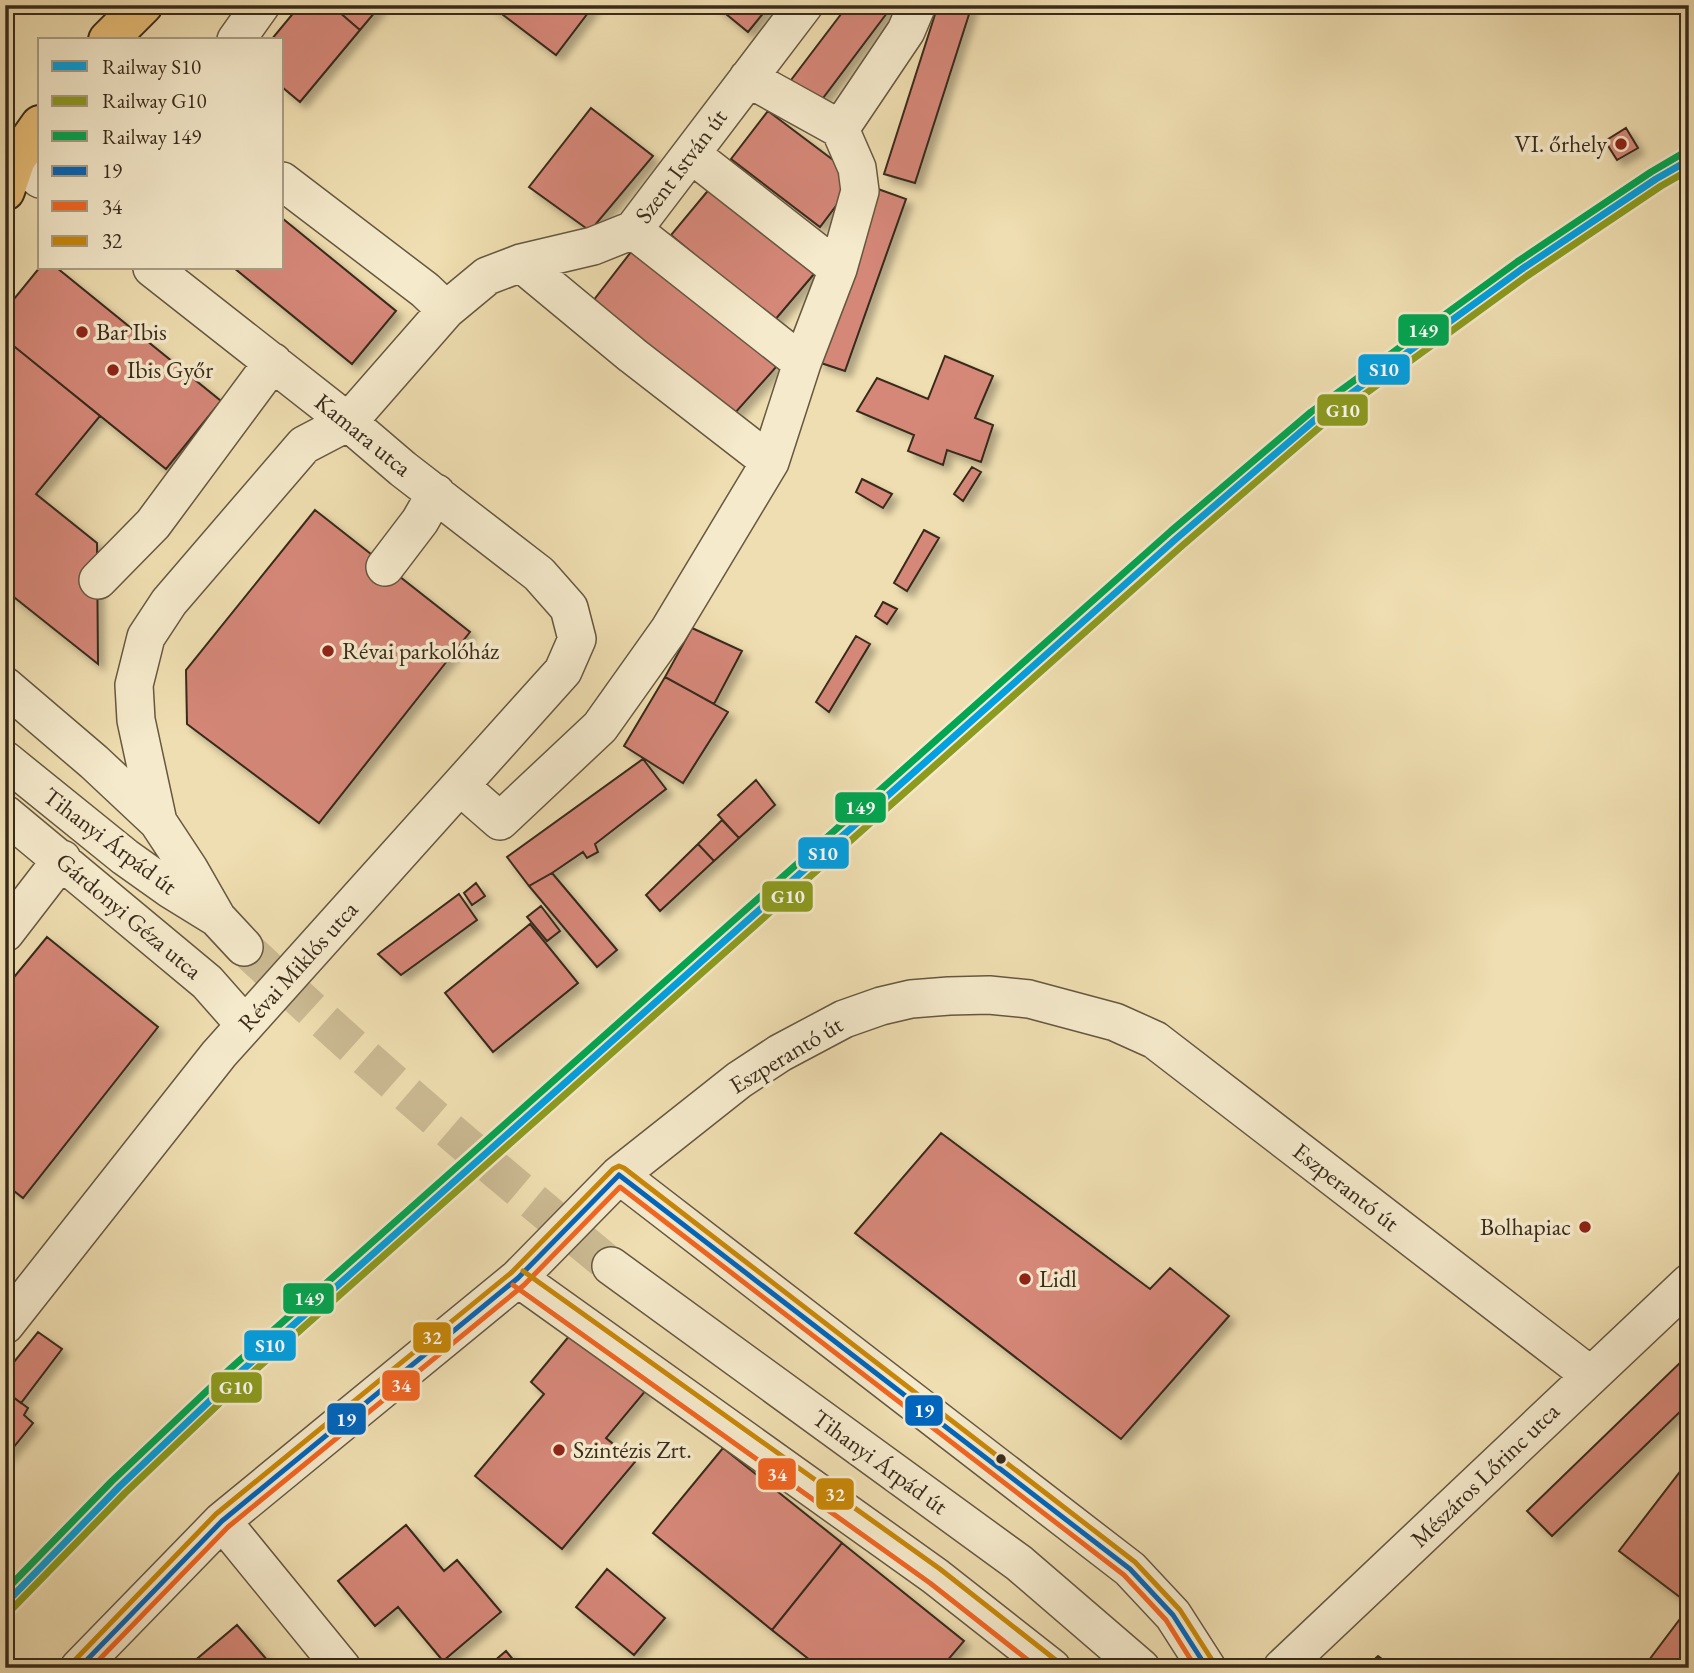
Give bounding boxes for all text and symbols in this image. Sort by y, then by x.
legend [38,38,284,270]
text: Railway S10 [102,53,201,80]
text: Railway G10 [102,87,207,114]
street label: Szent István út [627,102,734,229]
text: Railway 149 [102,123,201,150]
place label: VI. őrhely [1515,128,1607,159]
marker: VI. őrhely [1613,136,1629,152]
text: 19 [102,157,122,184]
text: 34 [102,193,123,220]
text: 32 [102,227,122,254]
line badge: 149 [1397,313,1450,347]
place label: Bar Ibis [96,316,167,347]
text: 149 [1408,318,1438,343]
marker: Bar Ibis [74,324,90,340]
line badge: S10 [1357,353,1411,386]
place label: Ibis Győr [127,354,213,385]
text: S10 [1369,357,1399,382]
marker: Ibis Győr [105,362,121,378]
street label: Kamara utca [309,386,418,483]
line badge: G10 [1316,393,1369,427]
text: G10 [1326,398,1360,423]
place label: Révai parkolóház [342,635,499,666]
marker: Révai parkolóház [320,643,336,659]
street label: Tihanyi Árpád út [37,780,184,901]
line badge: 149 [834,791,887,824]
text: 149 [845,795,875,820]
line badge: S10 [797,836,850,870]
text: S10 [808,841,838,866]
street label: Gárdonyi Géza utca [50,845,209,986]
line badge: G10 [761,880,814,913]
text: G10 [771,884,805,909]
street label: Révai Miklós utca [231,894,365,1037]
street label: Eszperantó út [723,1008,848,1101]
street label: Eszperantó út [1287,1135,1406,1238]
place label: Bolhapiac [1480,1211,1571,1242]
marker: Bolhapiac [1577,1219,1593,1235]
place label: Lidl [1039,1263,1077,1294]
marker: Lidl [1017,1271,1033,1287]
line badge: 149 [282,1282,335,1315]
text: 149 [294,1286,324,1311]
line badge: 32 [412,1321,452,1354]
text: 32 [422,1325,442,1350]
line badge: S10 [243,1329,297,1362]
text: S10 [255,1333,285,1358]
line badge: 34 [381,1369,421,1402]
line badge: G10 [210,1371,263,1404]
text: 34 [391,1373,412,1398]
text: G10 [219,1375,253,1400]
line badge: 19 [904,1394,944,1427]
street label: Mészáros Lőrinc utca [1404,1395,1566,1554]
text: 19 [914,1398,934,1423]
line badge: 19 [326,1402,367,1436]
street label: Tihanyi Árpád út [806,1402,955,1521]
text: 19 [336,1407,356,1432]
place label: Szintézis Zrt. [573,1434,692,1465]
marker: Szintézis Zrt. [551,1442,567,1458]
unlabelled marker [994,1452,1008,1466]
line badge: 34 [757,1457,797,1491]
text: 34 [767,1462,788,1487]
line badge: 32 [815,1477,855,1511]
text: 32 [825,1482,845,1507]

